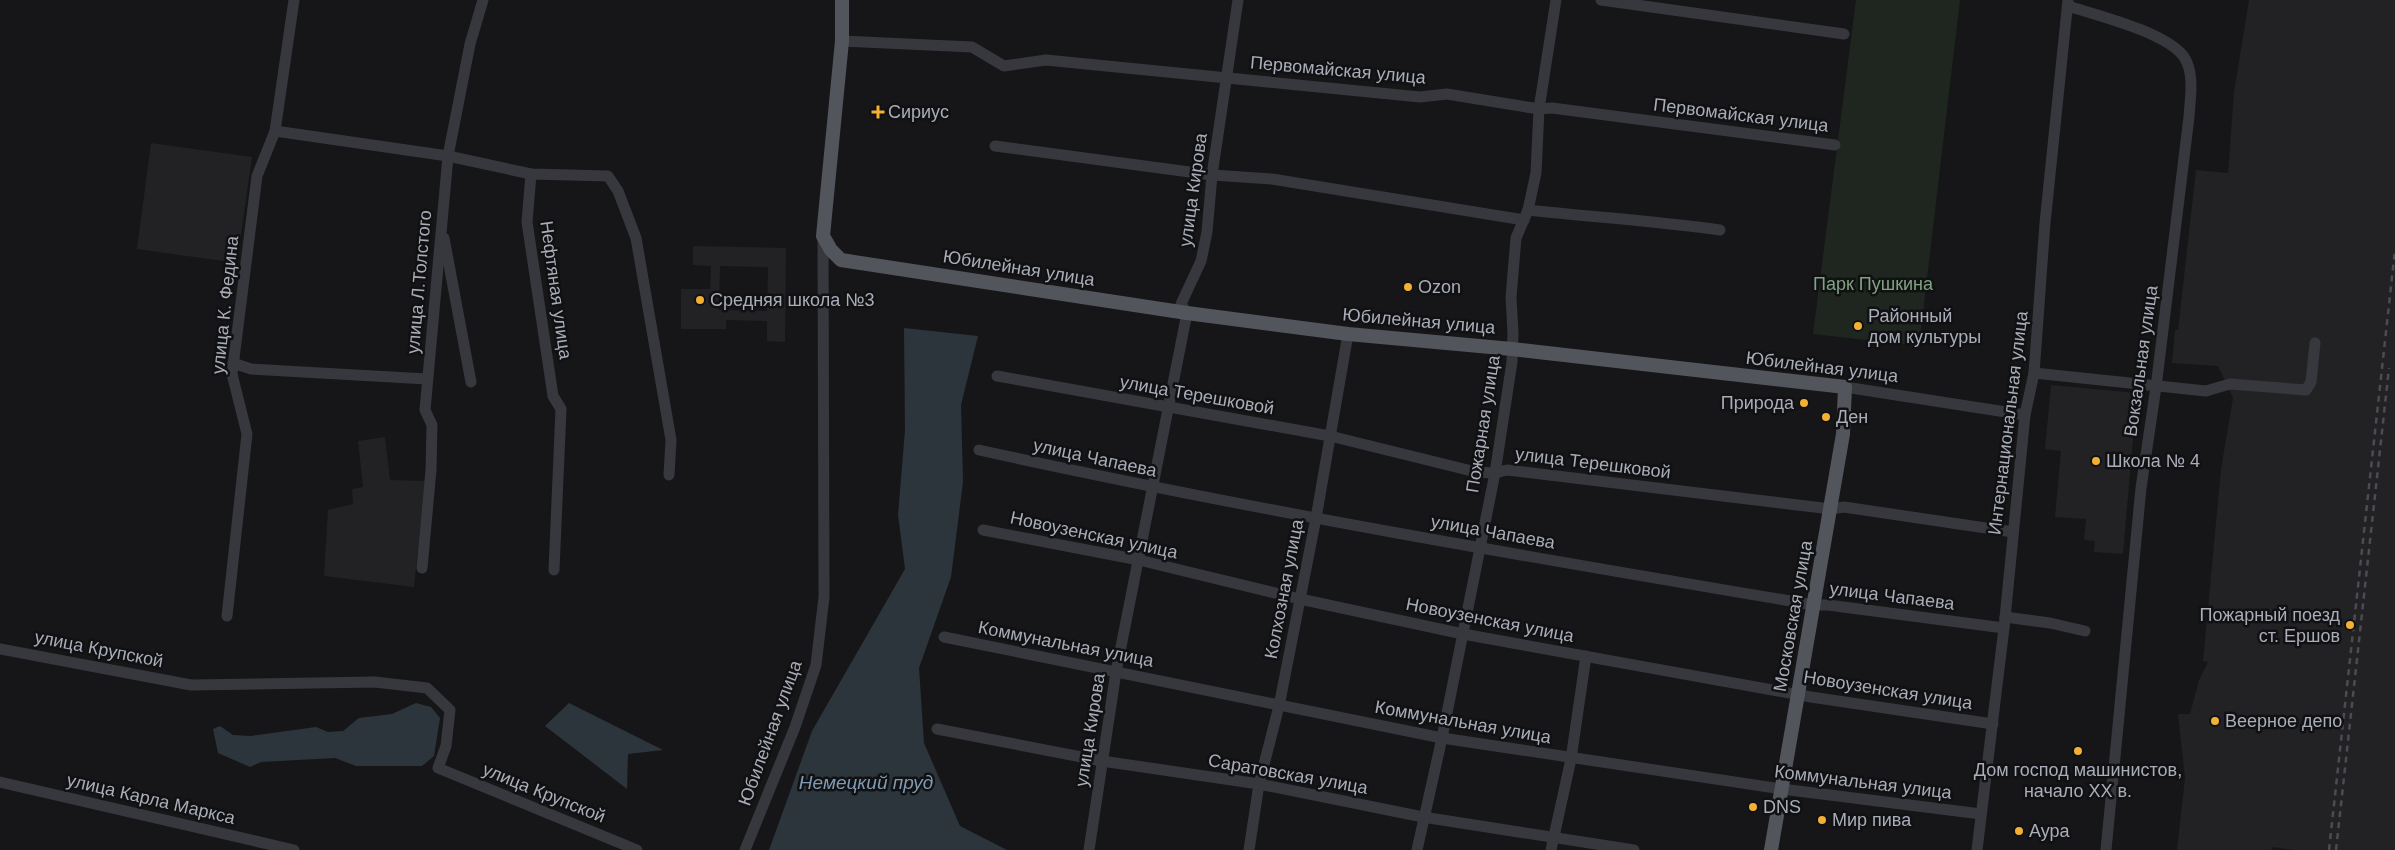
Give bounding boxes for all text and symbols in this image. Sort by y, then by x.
street label: Первомайская улица [1249,52,1428,88]
street label: Первомайская улица [1652,94,1831,136]
place label: Сириус [888,102,949,122]
marker: Сириус [872,106,884,118]
street label: улица Кирова [1175,131,1211,248]
street label: улица Л.Толстого [403,209,435,355]
street label: Нефтяная улица [536,219,576,361]
street label: улица К. Федина [208,234,242,375]
street label: Юбилейная улица [942,246,1097,290]
park label: Парк Пушкина [1813,274,1934,294]
place label: Ozon [1418,277,1461,297]
marker: Ozon [1402,281,1414,293]
street label: Вокзальная улица [2120,283,2162,438]
place label: Средняя школа №3 [710,290,875,310]
marker: Средняя школа №3 [694,294,706,306]
street label: Юбилейная улица [1342,304,1497,338]
place label: Районный дом культуры [1868,306,1981,347]
street label: Интернациональная улица [1984,309,2032,536]
marker: Районный дом культуры [1852,320,1864,332]
street label: Юбилейная улица [1745,348,1900,386]
street label: Пожарная улица [1462,353,1504,494]
street label: улица Терешковой [1118,372,1276,418]
place label: Природа [1721,393,1795,413]
marker: Природа [1798,397,1810,409]
place label: Ден [1836,407,1868,427]
marker: Ден [1820,411,1832,423]
street label: улица Чапаева [1031,435,1159,481]
street label: улица Терешковой [1514,444,1672,482]
place label: Школа № 4 [2106,451,2200,471]
marker: Школа № 4 [2090,455,2102,467]
street label: Новоузенская улица [1008,507,1181,563]
street label: улица Чапаева [1429,511,1558,553]
street label: Колхозная улица [1261,517,1308,660]
street label: Московская улица [1770,538,1816,693]
street label: улица Чапаева [1828,578,1957,614]
street label: Новоузенская улица [1404,594,1577,646]
place label: Пожарный поезд ст. Ершов [2200,605,2340,646]
street label: Коммунальная улица [976,617,1156,671]
marker: Пожарный поезд ст. Ершов [2344,619,2356,631]
street label: улица Крупской [33,627,165,671]
street label: Юбилейная улица [734,657,806,808]
street label: Новоузенская улица [1802,667,1975,713]
street label: улица Кирова [1071,671,1109,788]
street label: Коммунальная улица [1373,697,1554,748]
place label: Веерное депо [2225,711,2342,731]
marker: Веерное депо [2209,715,2221,727]
marker: Дом господ машинистов, начало XX в. [2072,745,2084,757]
street label: Саратовская улица [1207,750,1370,798]
street label: улица Крупской [480,759,608,827]
place label: Дом господ машинистов, начало XX в. [1974,760,2182,801]
street label: Коммунальная улица [1773,761,1954,803]
street label: улица Карла Маркса [65,770,238,828]
water label: Немецкий пруд [799,772,933,793]
place label: DNS [1763,797,1801,817]
marker: DNS [1747,801,1759,813]
place label: Мир пива [1832,810,1912,830]
marker: Мир пива [1816,814,1828,826]
place label: Аура [2029,821,2071,841]
marker: Аура [2013,825,2025,837]

